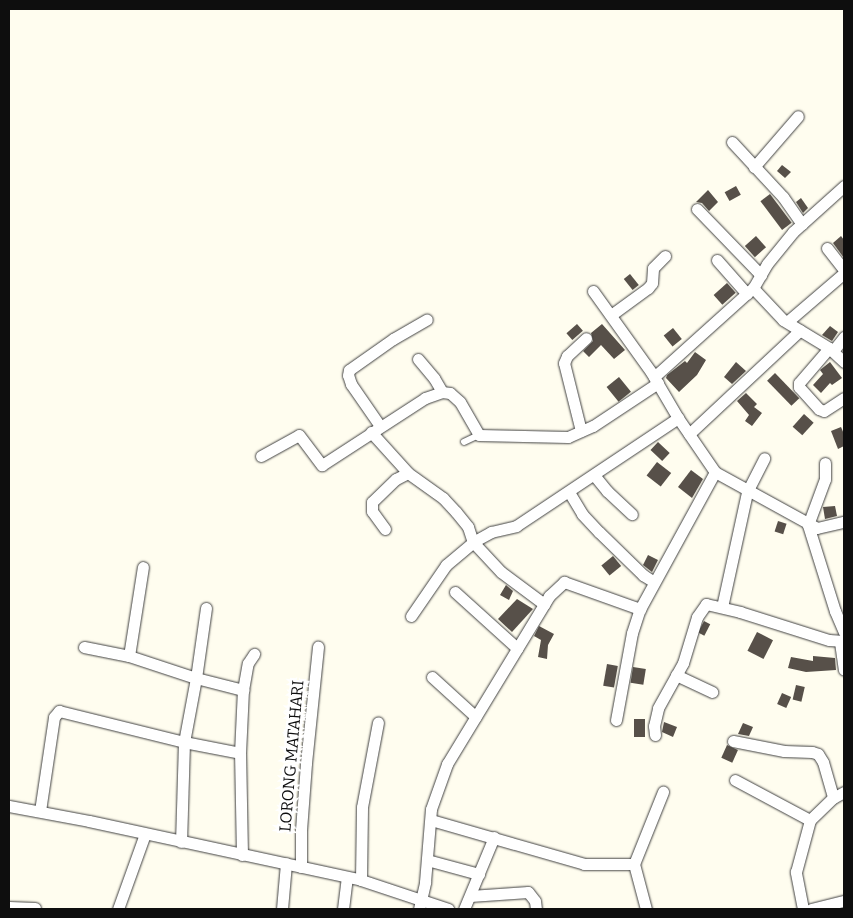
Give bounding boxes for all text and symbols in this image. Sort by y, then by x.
street label: LORONG MATAHARI [276,679,308,833]

